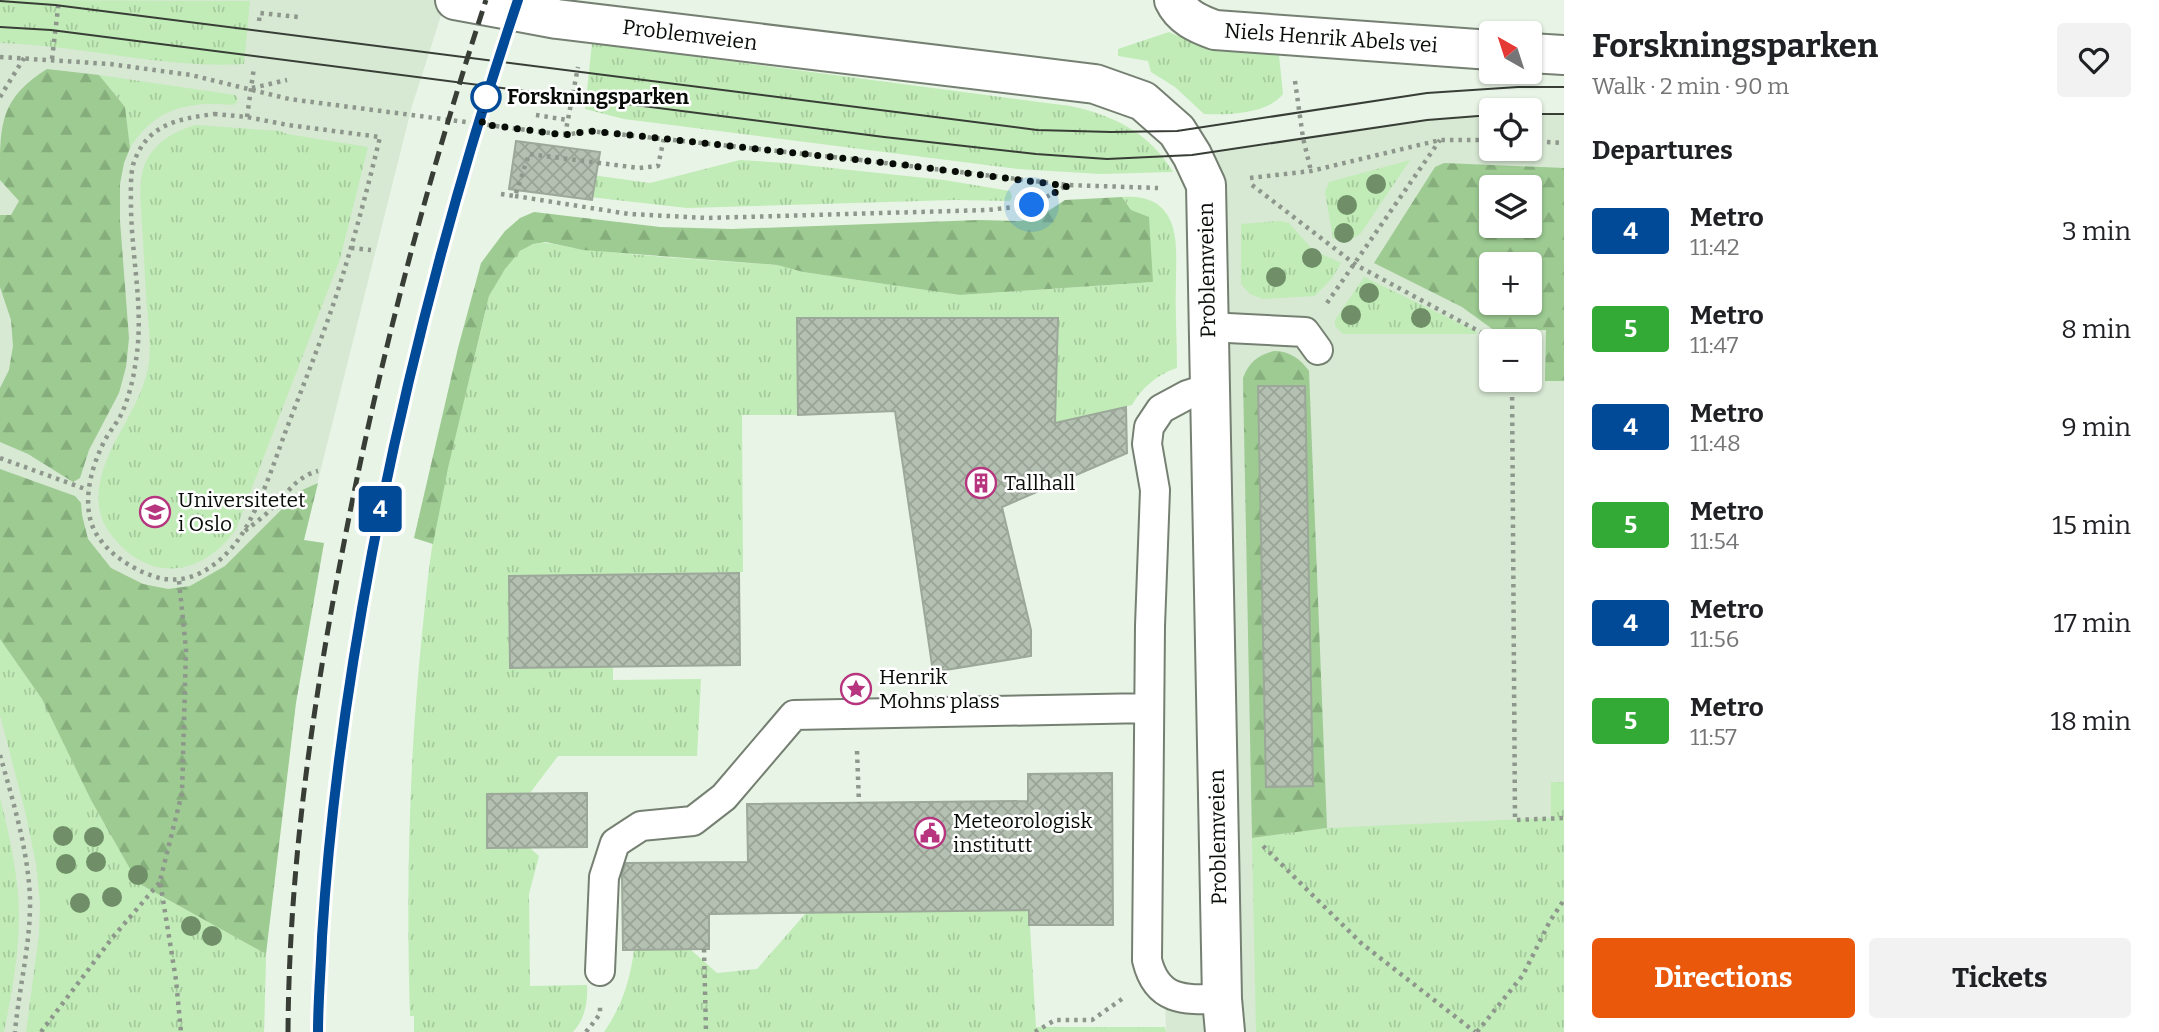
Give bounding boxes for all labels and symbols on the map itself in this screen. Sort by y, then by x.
street label: Problemveien [621,14,759,56]
street label: Niels Henrik Abels vei [1223,18,1439,58]
north arrow [1479,21,1542,84]
marker: Forskningsparken [471,82,501,112]
place label: Forskningsparken [507,84,690,110]
your location [1014,187,1049,222]
street label: Problemveien [1193,202,1221,338]
building icon: Tallhall [964,466,998,500]
place label: Tallhall [1004,470,1075,496]
line badge: 4 [357,486,403,532]
place label: Universitetet i Oslo [178,487,306,537]
school or university icon: Universitetet i Oslo [138,495,172,529]
place label: Henrik Mohns plass [879,664,1000,714]
place icon: Henrik Mohns plass [839,672,873,706]
street label: Problemveien [1204,769,1232,905]
place label: Meteorologisk institutt [953,808,1092,858]
public building icon: Meteorologisk institutt [913,816,947,850]

